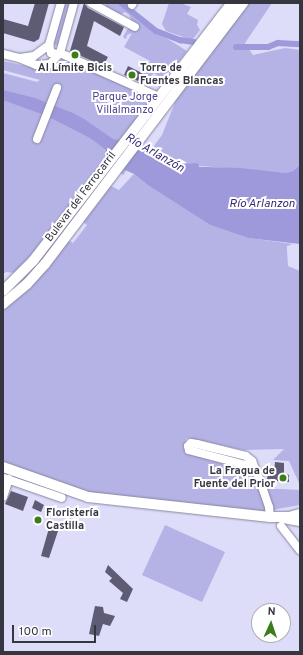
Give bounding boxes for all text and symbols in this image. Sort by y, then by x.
marker: Al Límite Bicis [70,50,80,60]
place label: Al Límite Bicis [38,61,112,75]
place label: Torre de Fuentes Blancas [140,62,224,88]
marker: Torre de Fuentes Blancas [127,70,137,80]
park label: Parque Jorge Villalmanzo [92,91,158,117]
water label: Río Arlanzón [122,131,186,177]
street label: Bulevar del Ferrocarril [43,149,119,245]
water label: Río Arlanzon [229,198,295,212]
place label: La Fragua de Fuente del Prior [194,465,275,491]
marker: La Fragua de Fuente del Prior [278,473,288,483]
place label: Floristería Castilla [46,507,99,533]
marker: Floristería Castilla [33,515,43,525]
north arrow [251,603,291,643]
text: N [267,605,276,619]
scale bar [14,617,98,643]
text: 100 m [19,624,52,640]

